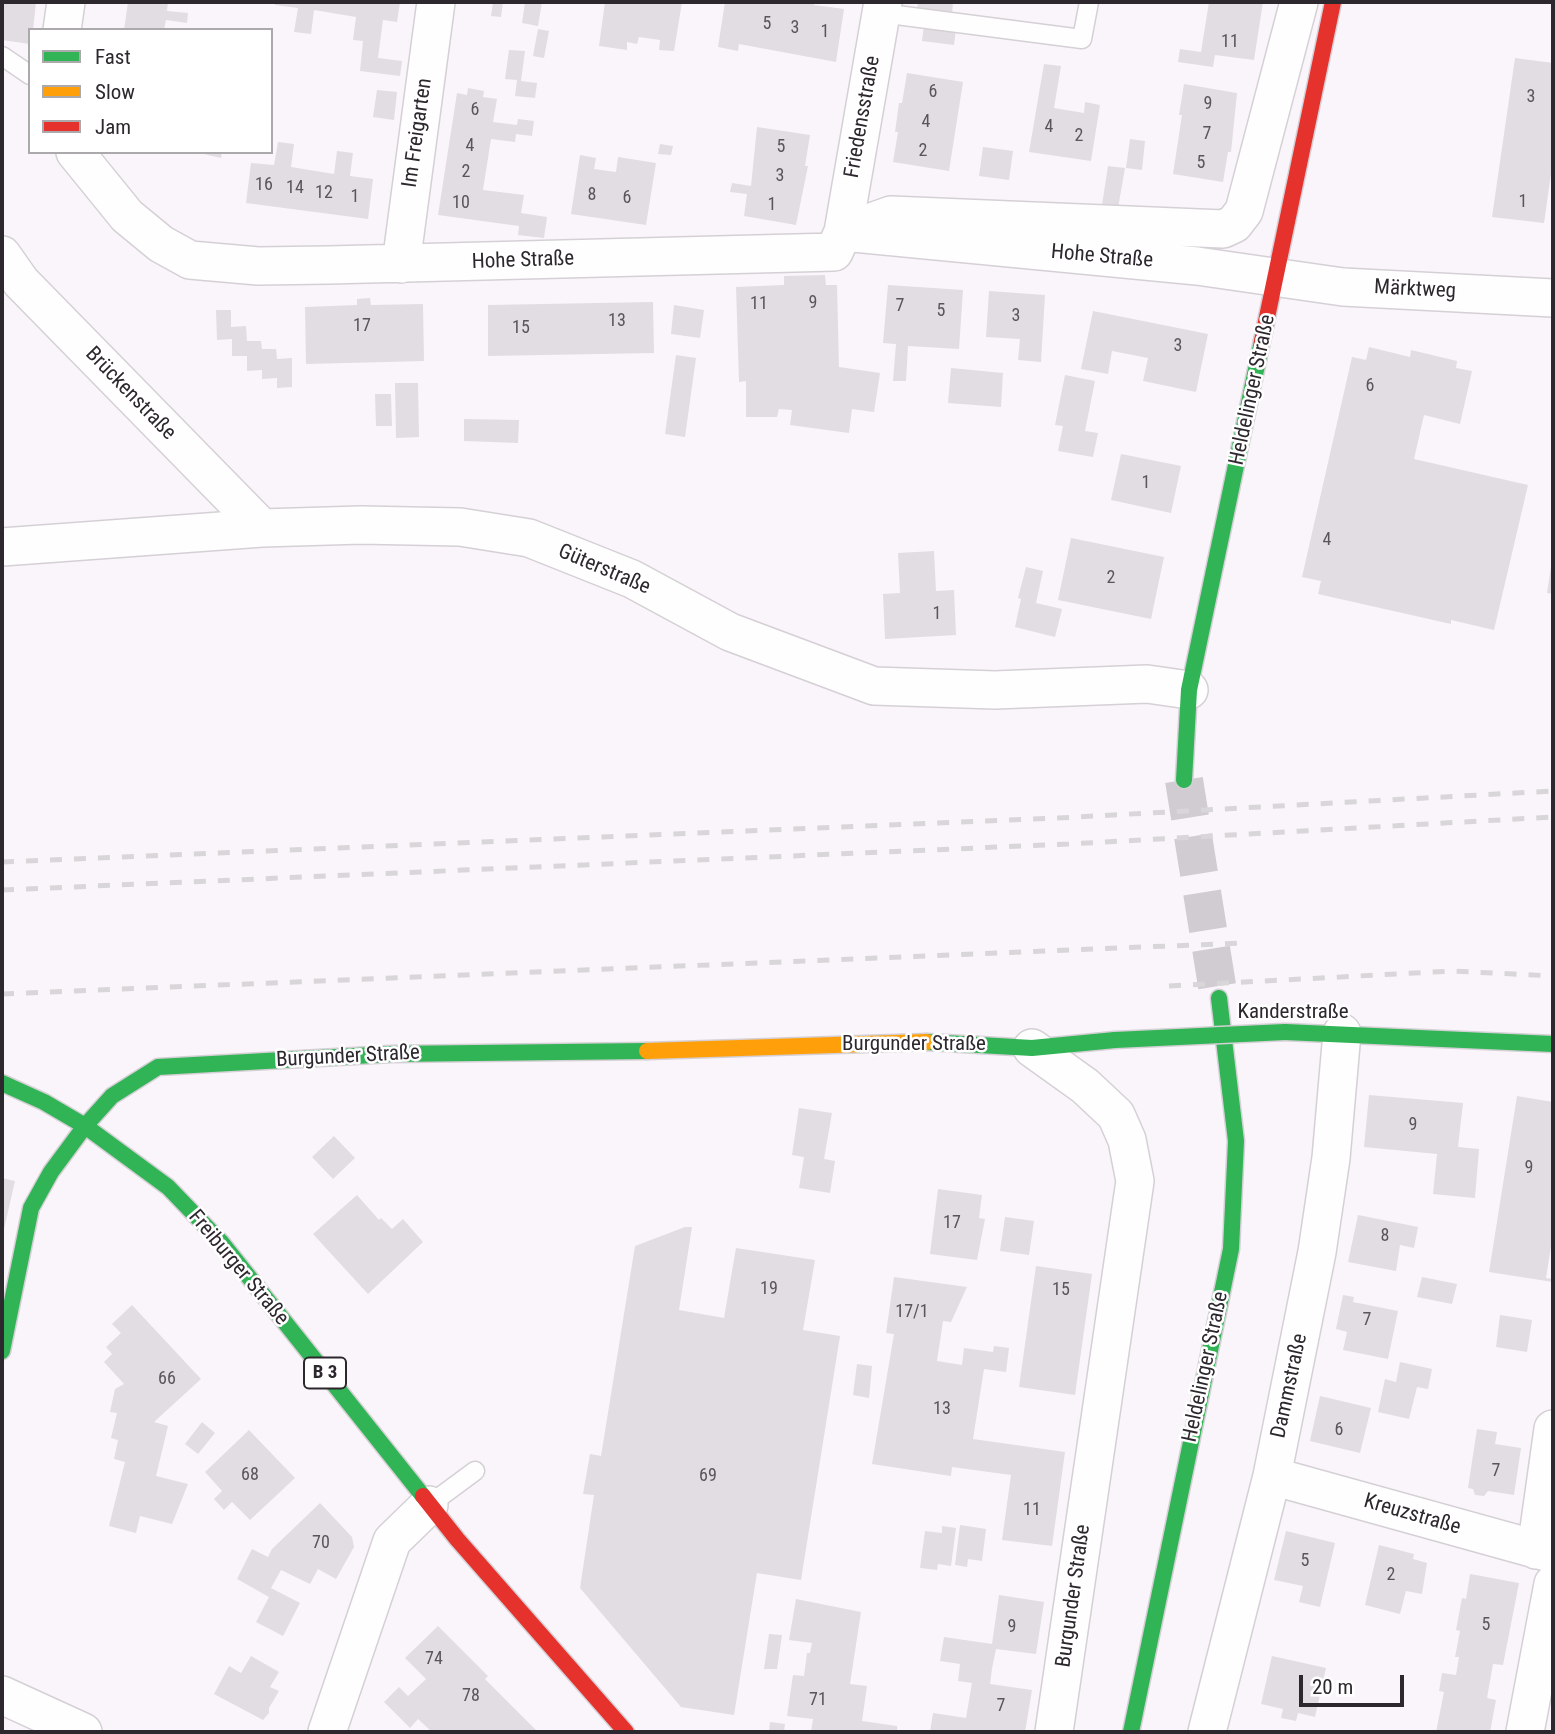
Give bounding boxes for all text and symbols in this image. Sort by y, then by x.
house number: 5 [763,13,771,35]
house number: 3 [791,17,799,39]
house number: 1 [821,21,829,43]
legend [28,28,273,154]
house number: 11 [1221,31,1239,53]
text: Fast [95,45,131,69]
street label: Friedensstraße [840,54,886,180]
street label: Im Freigarten [398,77,438,189]
text: Slow [95,80,135,104]
house number: 6 [929,81,937,103]
house number: 3 [1527,86,1535,108]
house number: 9 [1204,93,1212,115]
house number: 6 [471,99,479,121]
house number: 4 [922,111,930,133]
text: Jam [95,115,131,139]
house number: 4 [1045,116,1053,138]
house number: 7 [1203,123,1211,145]
house number: 2 [1075,125,1083,147]
house number: 4 [466,135,474,157]
house number: 5 [777,136,785,158]
house number: 2 [919,140,927,162]
house number: 5 [1197,152,1205,174]
house number: 2 [462,161,470,183]
house number: 3 [776,165,784,187]
house number: 16 [255,174,273,196]
house number: 14 [286,177,304,199]
house number: 12 [315,182,333,204]
house number: 8 [588,184,596,206]
house number: 1 [351,186,359,208]
house number: 6 [623,187,631,209]
house number: 1 [1519,191,1527,213]
house number: 10 [452,192,470,214]
house number: 1 [768,194,776,216]
street label: Hohe Straße [1050,240,1154,274]
street label: Hohe Straße [471,247,575,275]
street label: Märktweg [1373,275,1457,305]
house number: 9 [809,292,817,314]
house number: 11 [750,293,768,315]
house number: 7 [896,295,904,317]
house number: 5 [937,300,945,322]
house number: 3 [1012,305,1020,327]
house number: 13 [608,310,626,332]
street label: Heldelinger Straße [1225,312,1281,468]
house number: 17 [353,315,371,337]
house number: 15 [512,317,530,339]
house number: 3 [1174,335,1182,357]
street label: Brückenstraße [79,342,181,446]
house number: 6 [1366,375,1374,397]
house number: 1 [1142,472,1150,494]
house number: 4 [1323,529,1331,551]
street label: Güterstraße [554,539,654,601]
house number: 2 [1107,567,1115,589]
house number: 1 [933,603,941,625]
street label: Kanderstraße [1238,1000,1348,1026]
street label: Burgunder Straße [842,1032,986,1058]
street label: Burgunder Straße [275,1041,421,1073]
house number: 9 [1409,1114,1417,1136]
house number: 9 [1525,1157,1533,1179]
street label: Freiburger Straße [182,1205,294,1331]
house number: 17 [943,1212,961,1234]
house number: 8 [1381,1225,1389,1247]
house number: 19 [760,1278,778,1300]
house number: 15 [1052,1279,1070,1301]
street label: Heldelinger Straße [1178,1289,1234,1445]
house number: 17/1 [895,1301,929,1323]
house number: 7 [1363,1309,1371,1331]
street label: Dammstraße [1267,1331,1313,1441]
road number: B 3 [304,1358,346,1388]
house number: 66 [158,1368,176,1390]
house number: 13 [933,1398,951,1420]
house number: 6 [1335,1419,1343,1441]
house number: 7 [1492,1460,1500,1482]
house number: 68 [241,1464,259,1486]
house number: 69 [699,1465,717,1487]
street label: Kreuzstraße [1361,1489,1463,1541]
house number: 11 [1023,1499,1041,1521]
street label: Burgunder Straße [1052,1523,1096,1669]
house number: 70 [312,1532,330,1554]
house number: 5 [1301,1550,1309,1572]
house number: 2 [1387,1564,1395,1586]
house number: 5 [1482,1614,1490,1636]
house number: 9 [1008,1616,1016,1638]
house number: 74 [425,1648,443,1670]
scale bar [1303,1660,1408,1704]
text: 20 m [1312,1675,1353,1699]
house number: 78 [462,1685,480,1707]
house number: 71 [809,1689,827,1711]
house number: 7 [997,1695,1005,1717]

